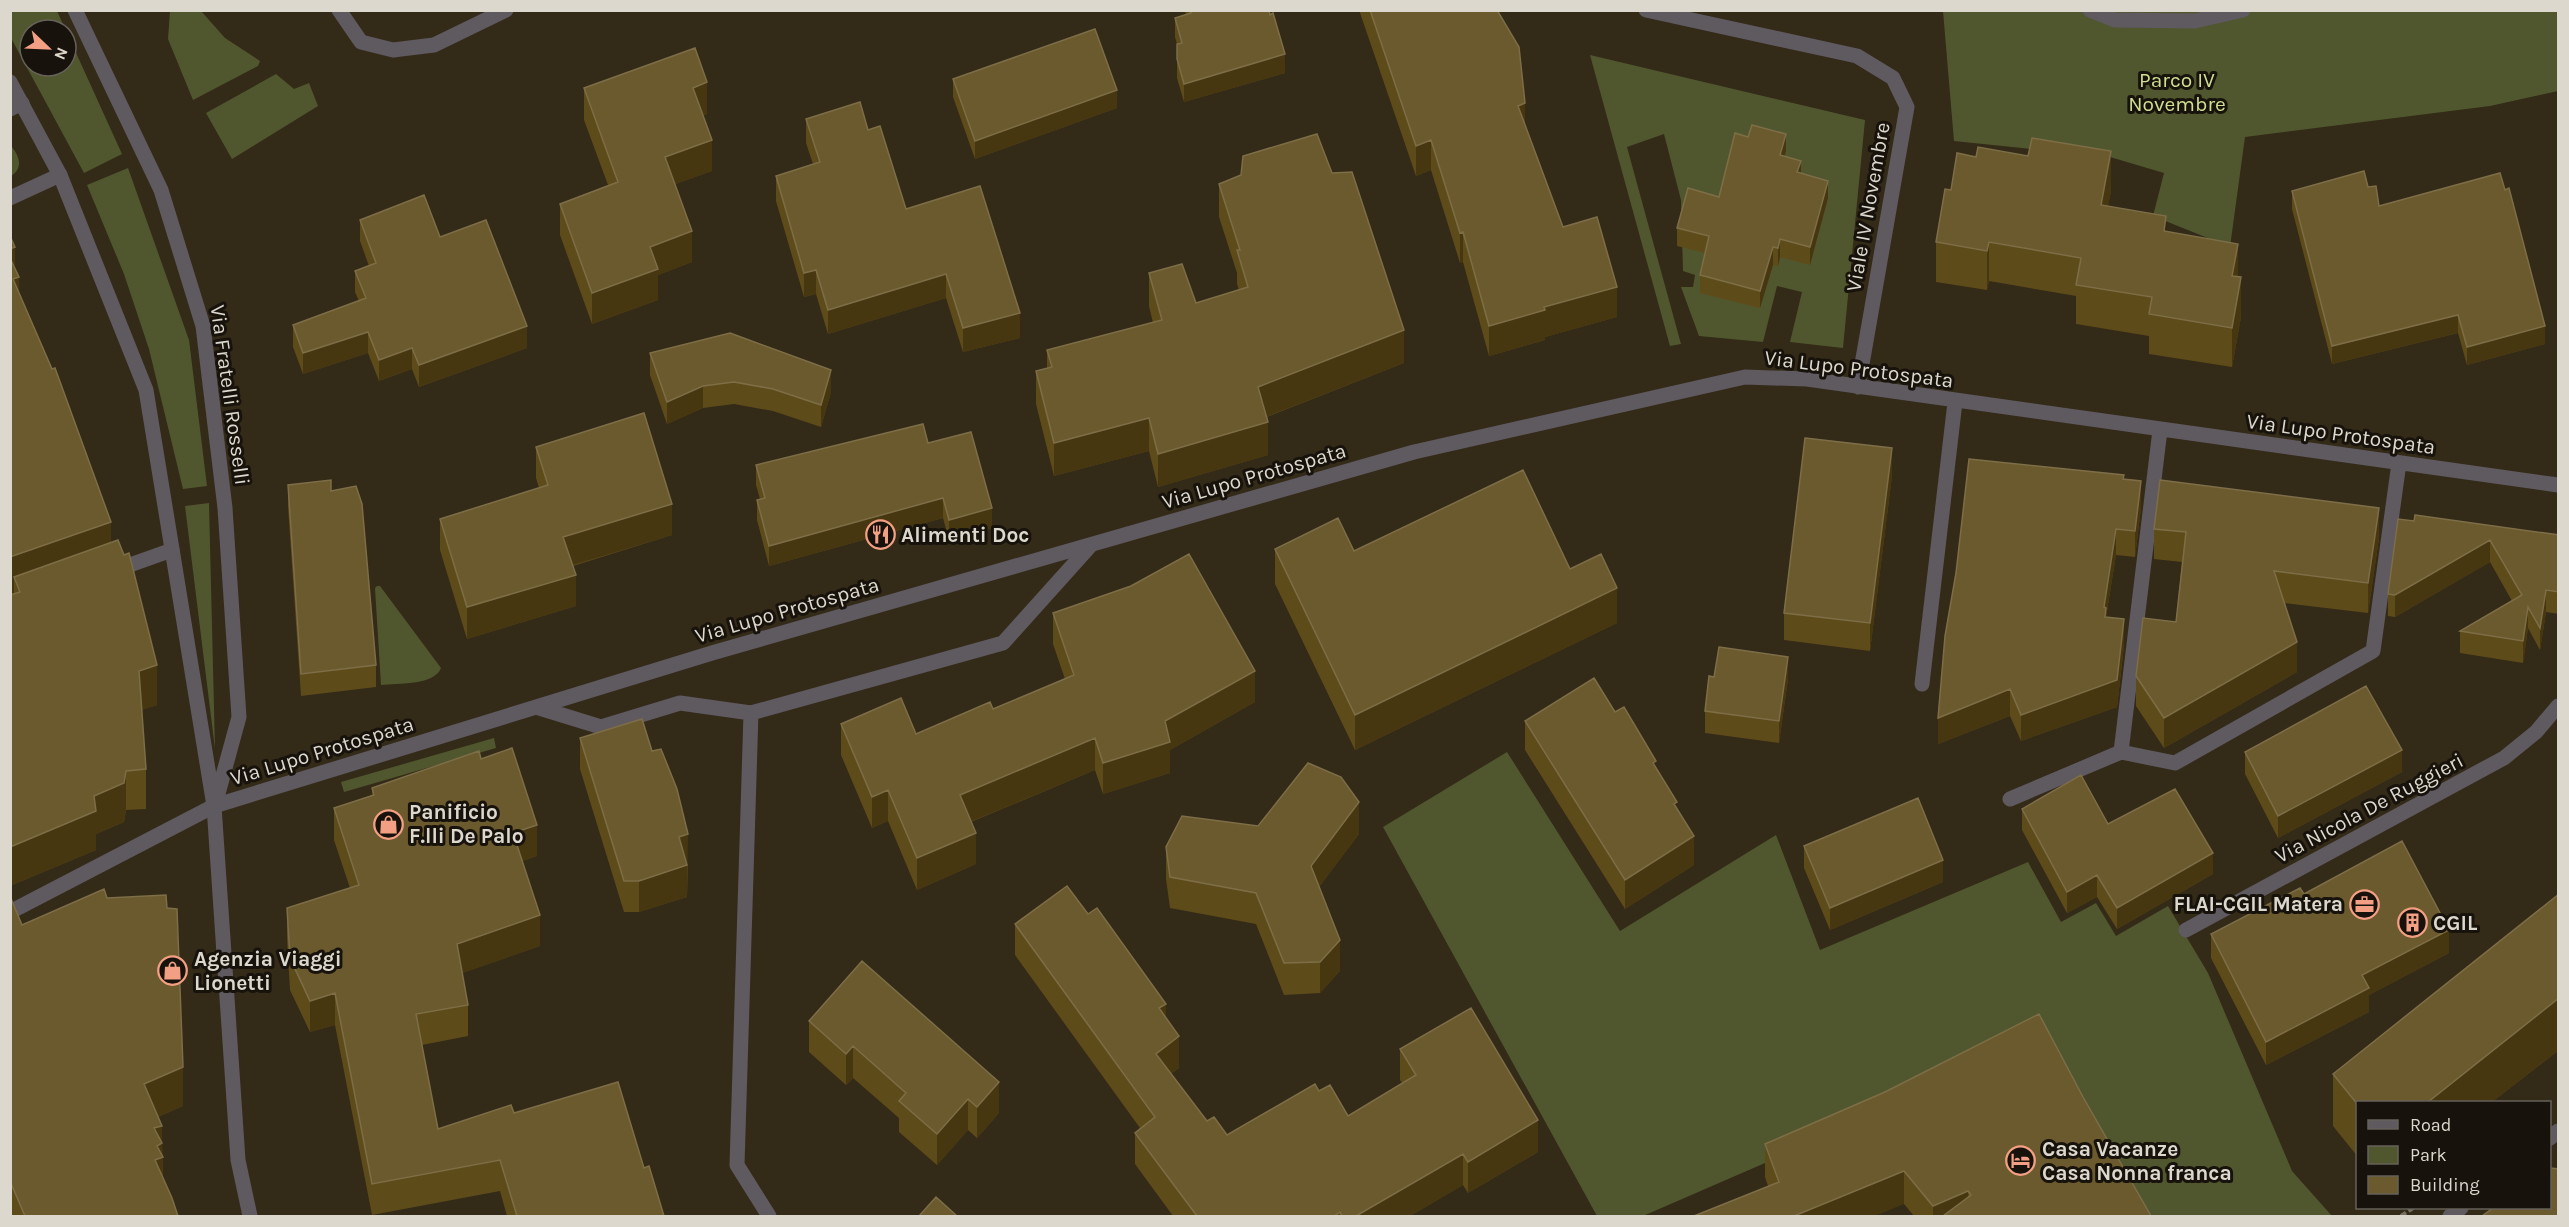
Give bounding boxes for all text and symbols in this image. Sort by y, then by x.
north arrow [18,18,78,78]
text: N [50,45,72,63]
park label: Parco IV Novembre [2128,68,2226,116]
street label: Viale IV Novembre [1841,120,1895,294]
street label: Via Fratelli Rosselli [205,303,255,487]
street label: Via Lupo Protospata [1763,345,1955,393]
street label: Via Lupo Protospata [2245,409,2437,459]
street label: Via Lupo Protospata [1159,438,1349,514]
restaurant icon: Alimenti Doc [864,519,896,551]
place label: Alimenti Doc [901,523,1029,547]
street label: Via Lupo Protospata [692,572,882,648]
street label: Via Lupo Protospata [228,712,416,790]
street label: Via Nicola De Ruggieri [2271,748,2467,868]
place label: Panificio F.lli De Palo [409,800,524,848]
shop icon: Panificio F.lli De Palo [372,808,404,840]
office icon: FLAI-CGIL Matera [2348,888,2380,920]
place label: FLAI-CGIL Matera [2174,892,2343,916]
building icon: CGIL [2396,907,2428,939]
place label: CGIL [2433,911,2478,935]
place label: Agenzia Viaggi Lionetti [194,947,342,995]
shop icon: Agenzia Viaggi Lionetti [157,955,189,987]
legend [2356,1101,2551,1209]
text: Road [2410,1114,2451,1136]
place label: Casa Vacanze Casa Nonna franca [2042,1137,2232,1185]
text: Park [2410,1144,2447,1166]
hotel icon: Casa Vacanze Casa Nonna franca [2005,1145,2037,1177]
text: Building [2410,1174,2480,1196]

